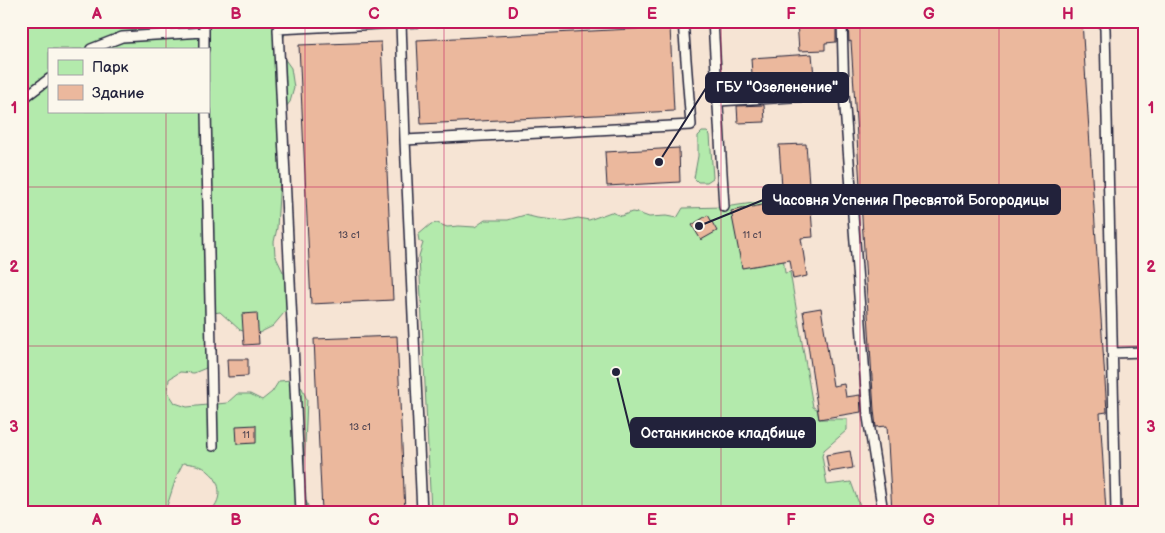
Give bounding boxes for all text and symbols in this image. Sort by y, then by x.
text: A [91,5,102,24]
text: B [230,5,242,24]
text: C [368,5,380,24]
text: D [507,5,519,24]
text: E [647,5,657,24]
text: F [786,5,796,24]
text: G [923,5,935,24]
text: H [1062,5,1074,24]
legend [48,48,210,112]
text: Парк [92,58,129,77]
callout: ГБУ "Озеленение" [706,73,848,102]
text: ГБУ "Озеленение" [716,79,838,96]
text: Здание [92,84,144,103]
text: 1 [11,99,17,118]
text: 1 [1148,99,1154,118]
callout: Часовня Успения Пресвятой Богородицы [763,185,1060,214]
text: Часовня Успения Пресвятой Богородицы [773,192,1049,209]
house number: 13 с1 [338,229,360,241]
house number: 11 с1 [742,229,762,241]
text: 2 [9,258,19,277]
text: 2 [1146,258,1156,277]
text: 3 [9,418,19,437]
callout: Останкинское кладбище [631,418,815,447]
text: 3 [1146,418,1156,437]
house number: 13 с1 [349,421,371,433]
text: Останкинское кладбище [641,425,805,442]
house number: 11 [242,429,250,441]
text: A [91,511,102,530]
text: B [230,511,242,530]
text: C [368,511,380,530]
text: D [507,511,519,530]
text: E [647,511,657,530]
text: F [786,511,796,530]
text: G [923,511,935,530]
text: H [1062,511,1074,530]

